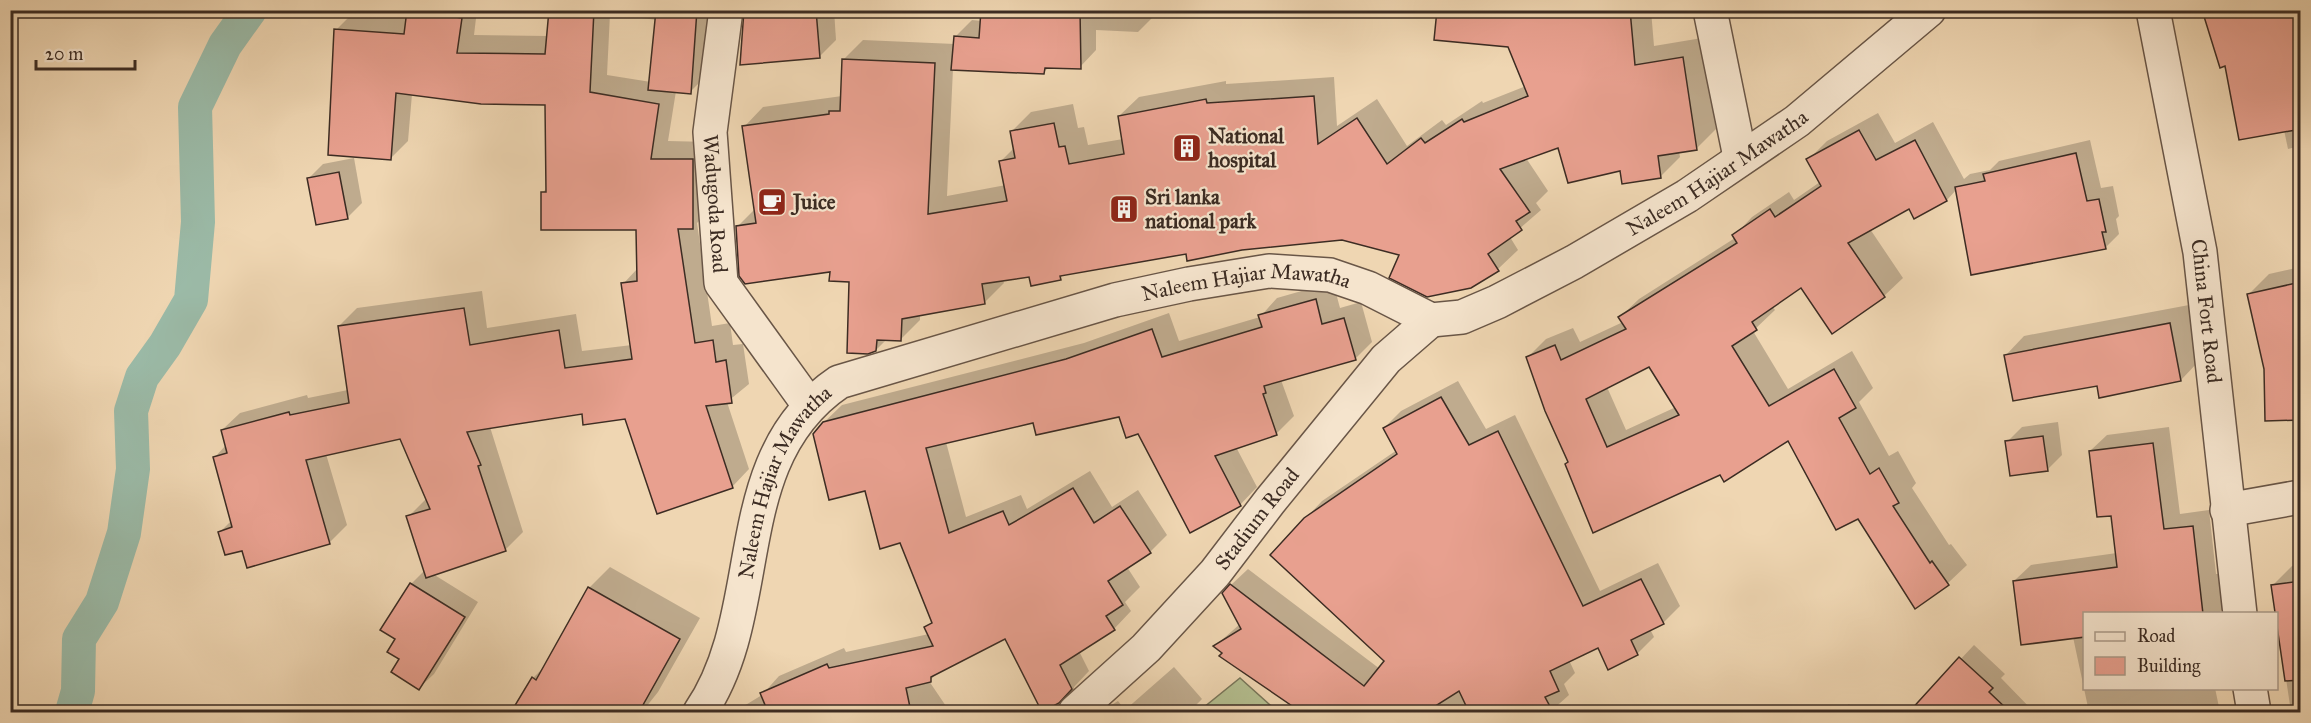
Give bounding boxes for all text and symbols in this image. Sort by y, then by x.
scale bar [36,33,135,71]
text: 20 m [45,43,83,65]
street label: Naleem Hajiar Mawatha [1622,104,1813,242]
place label: National hospital [1207,123,1285,173]
building icon: National hospital [1171,132,1203,164]
street label: Wadugoda Road [697,134,733,274]
place label: Sri lanka national park [1145,184,1258,234]
cafe icon: Juice [756,186,788,218]
place label: Juice [790,189,836,216]
building icon: Sri lanka national park [1108,193,1140,225]
street label: China Fort Road [2185,237,2227,385]
street label: Naleem Hajiar Mawatha [1139,258,1354,307]
street label: Naleem Hajiar Mawatha [733,380,837,581]
street label: Stadium Road [1209,462,1305,575]
legend [2083,612,2278,690]
text: Road [2137,625,2175,647]
text: Building [2137,655,2201,678]

